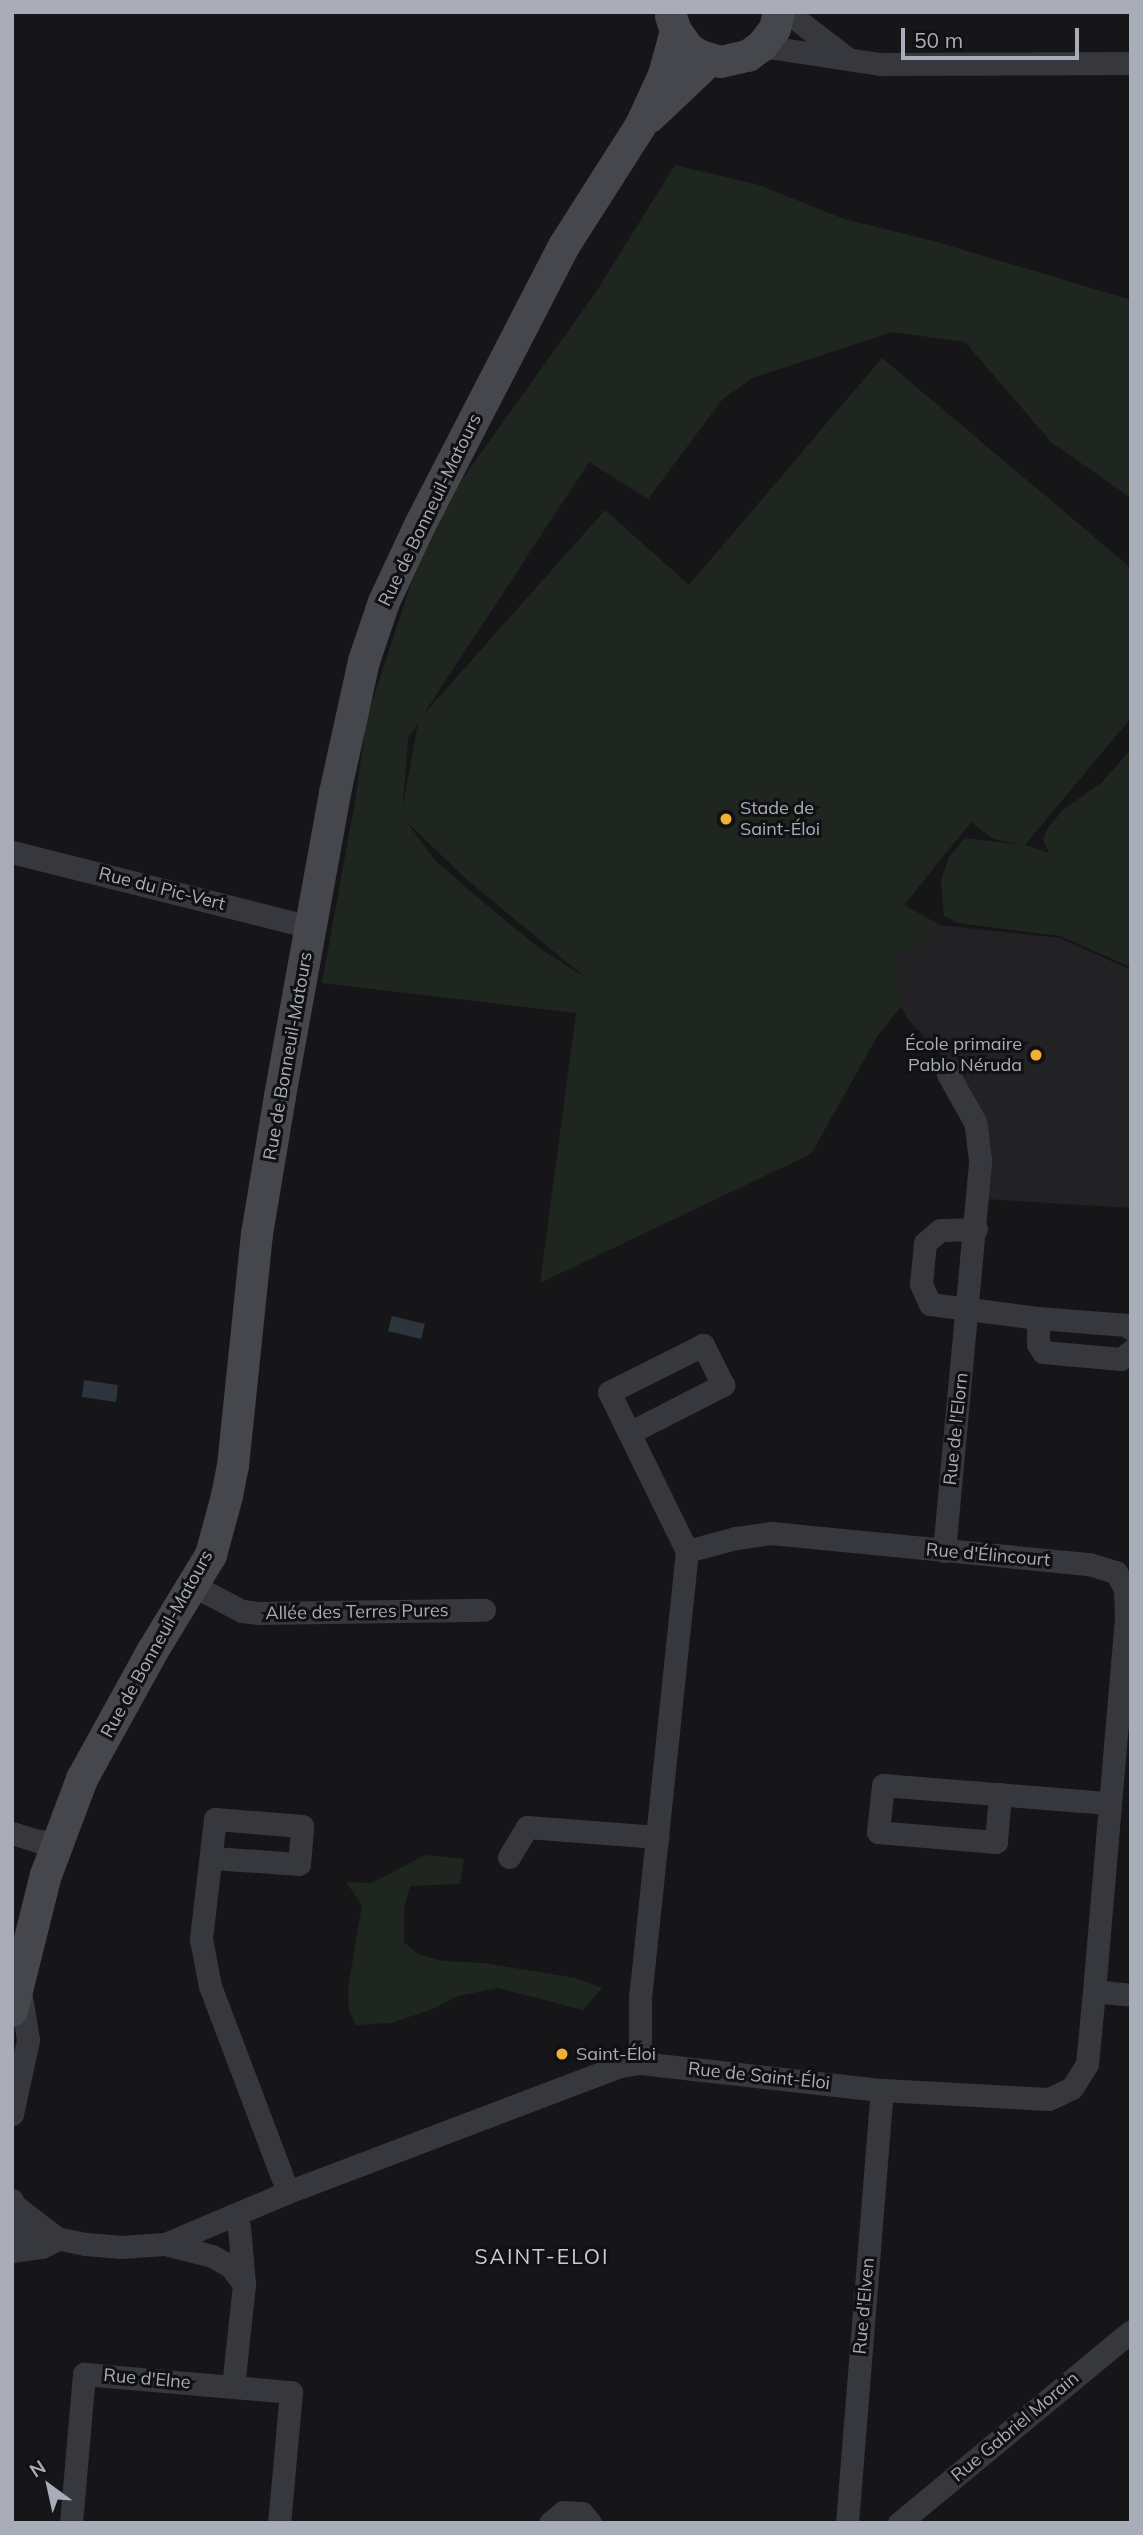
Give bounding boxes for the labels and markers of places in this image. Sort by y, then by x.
place label: Stade de Saint-Éloi [740,798,820,840]
marker: Stade de Saint-Éloi [718,811,734,827]
place label: École primaire Pablo Néruda [905,1034,1022,1076]
marker: École primaire Pablo Néruda [1028,1047,1044,1063]
place label: Saint-Éloi [576,2043,656,2065]
marker: Saint-Éloi [554,2046,570,2062]

